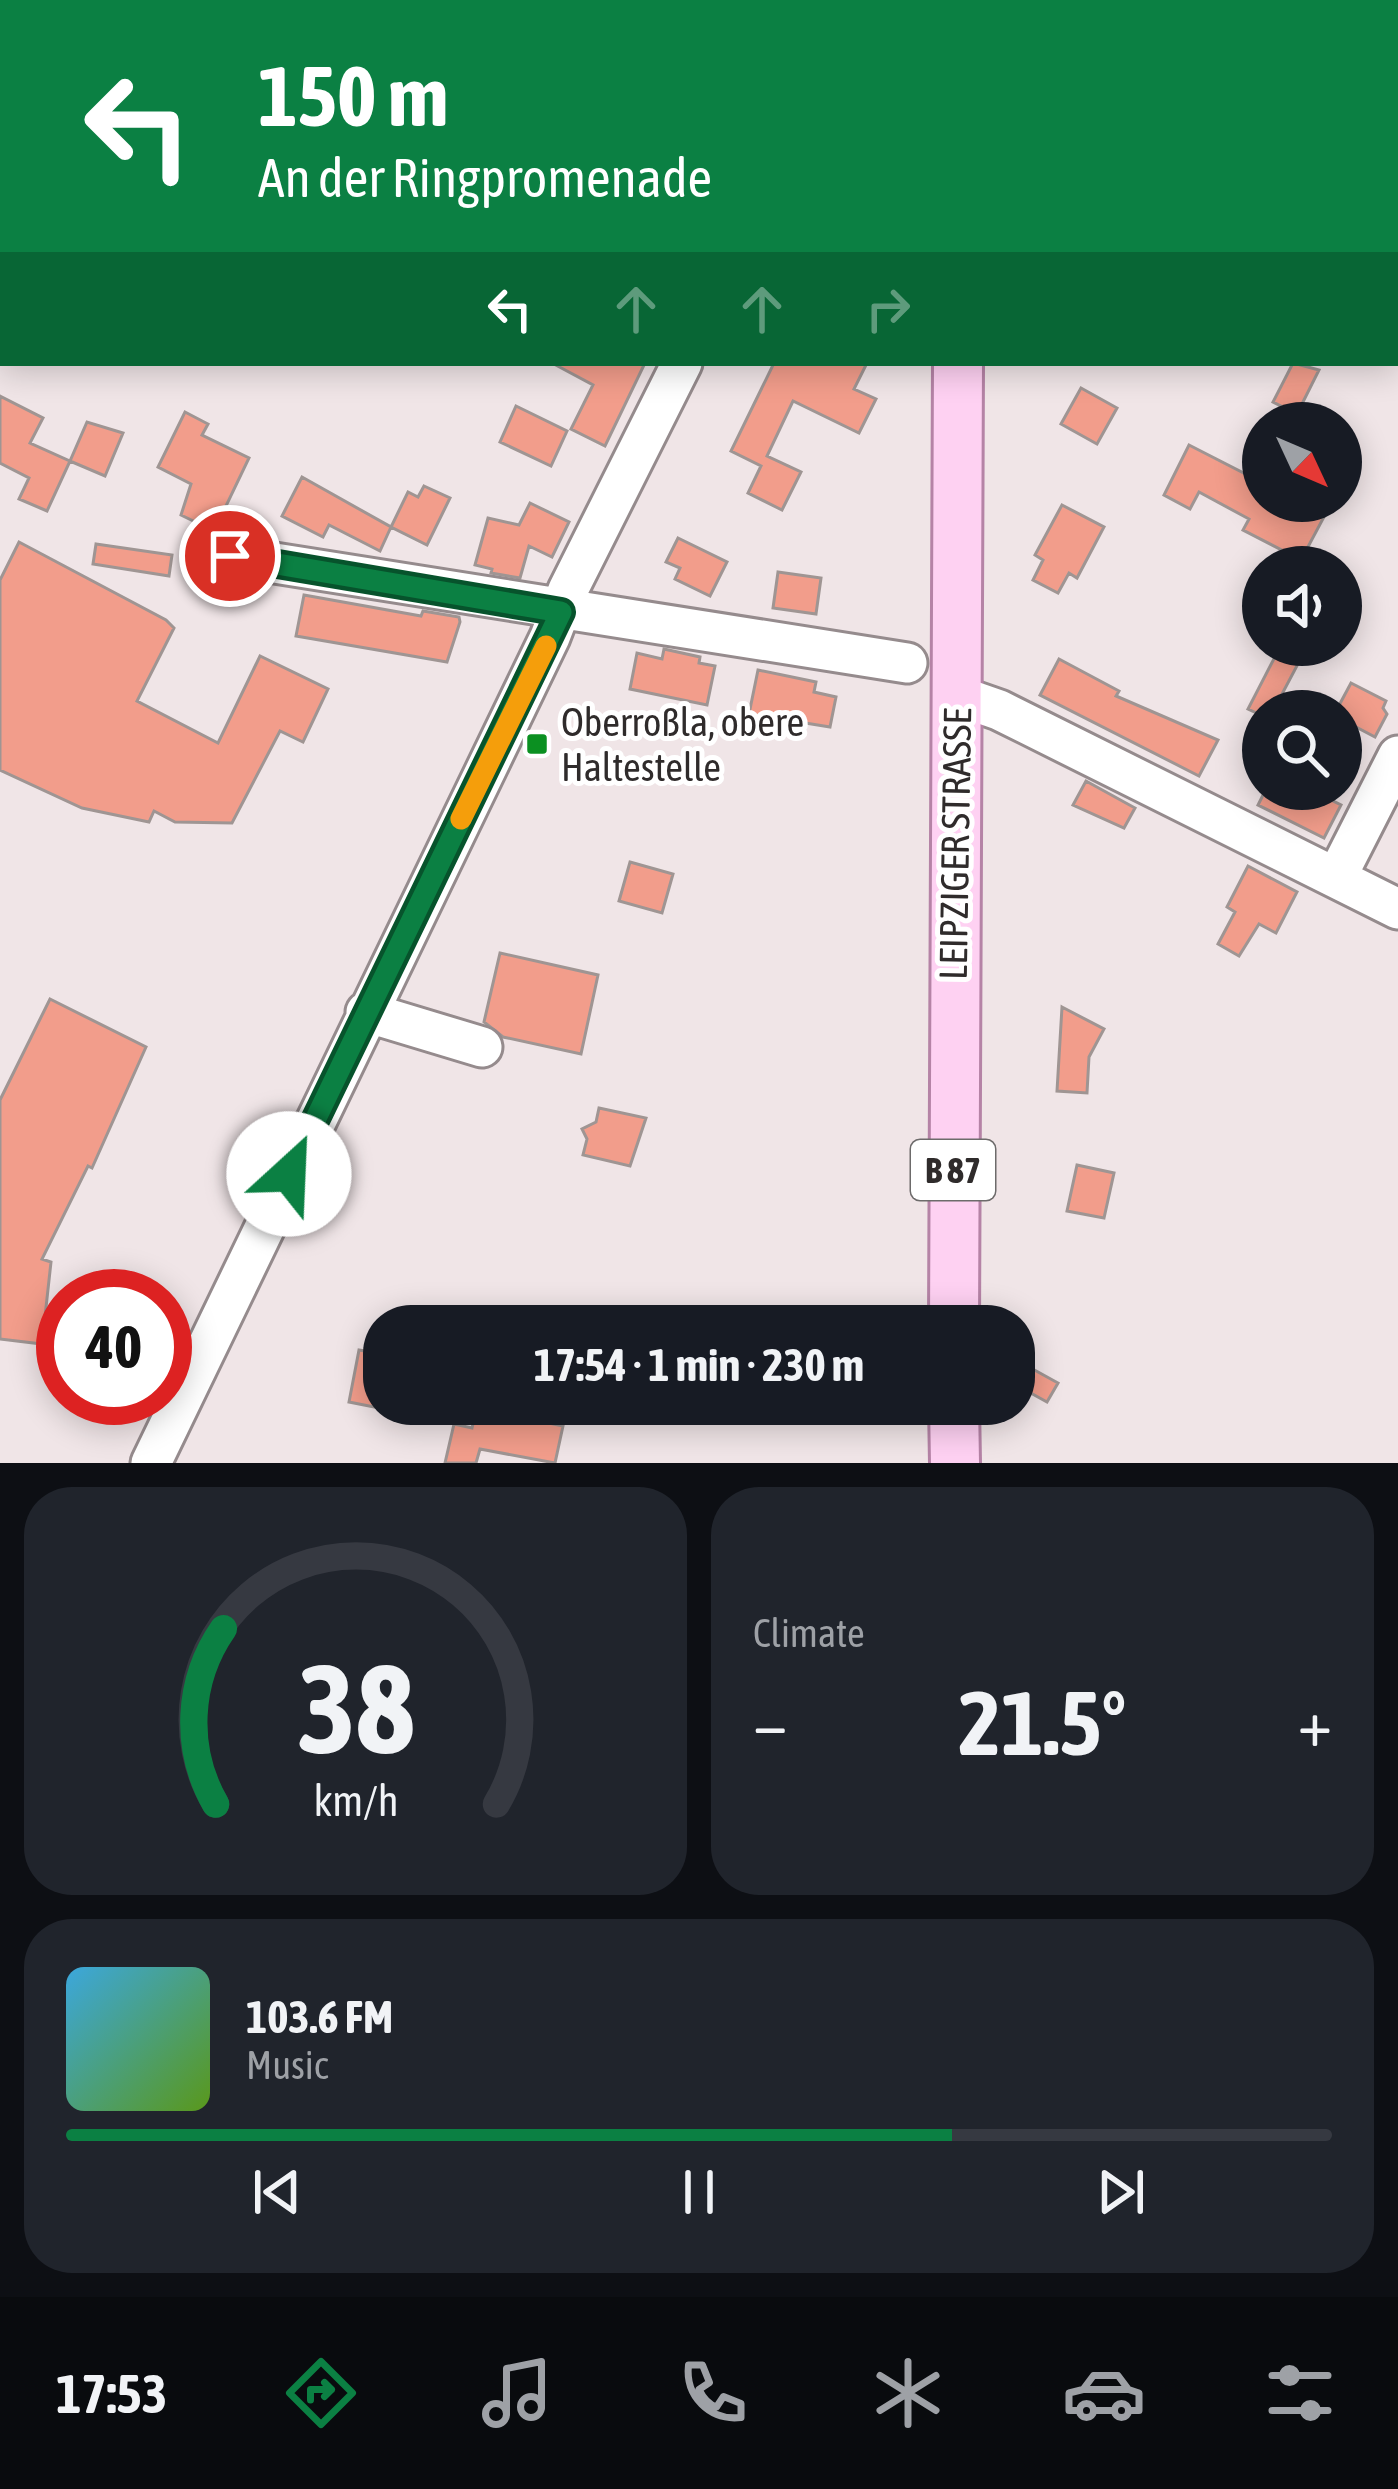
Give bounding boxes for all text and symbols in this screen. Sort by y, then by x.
icon: left [60,48,216,204]
text: 150 m [258,48,448,144]
text: An der Ringpromenade [258,147,712,208]
icon: left [477,276,543,342]
icon: ahead [603,276,669,342]
icon: ahead [729,276,795,342]
icon: right [855,276,921,342]
north arrow [1242,402,1362,522]
map controls [1242,402,1362,810]
pin [179,505,281,607]
icon: arrive [197,523,263,589]
button: sound [1242,546,1362,666]
button: search [1242,690,1362,810]
place label: Oberroßla, obere Haltestelle [561,700,804,789]
street label: LEIPZIGER STRASSE [931,707,979,980]
marker: Oberroßla, obere Haltestelle [524,731,550,757]
position arrow [226,1111,352,1237]
road number: B 87 [911,1140,995,1200]
speed limit sign: 40 [36,1269,192,1425]
text: 17:54 · 1 min · 230 m [534,1339,864,1391]
text: Climate [753,1611,865,1655]
text: 38 [297,1636,414,1779]
text: 21.5° [959,1671,1126,1774]
text: − [753,1684,787,1760]
text: + [1298,1684,1332,1760]
text: km/h [313,1776,398,1825]
text: 103.6 FM [246,1991,393,2043]
text: Music [246,2043,328,2087]
icon: previous [244,2159,310,2225]
icon: pause [666,2159,732,2225]
icon: next [1088,2159,1154,2225]
icon: directions [279,2351,363,2435]
icon: music [475,2351,559,2435]
icon: phone [671,2351,755,2435]
icon: climate [866,2351,950,2435]
icon: car [1062,2351,1146,2435]
icon: filters [1258,2351,1342,2435]
text: 17:53 [56,2363,167,2424]

